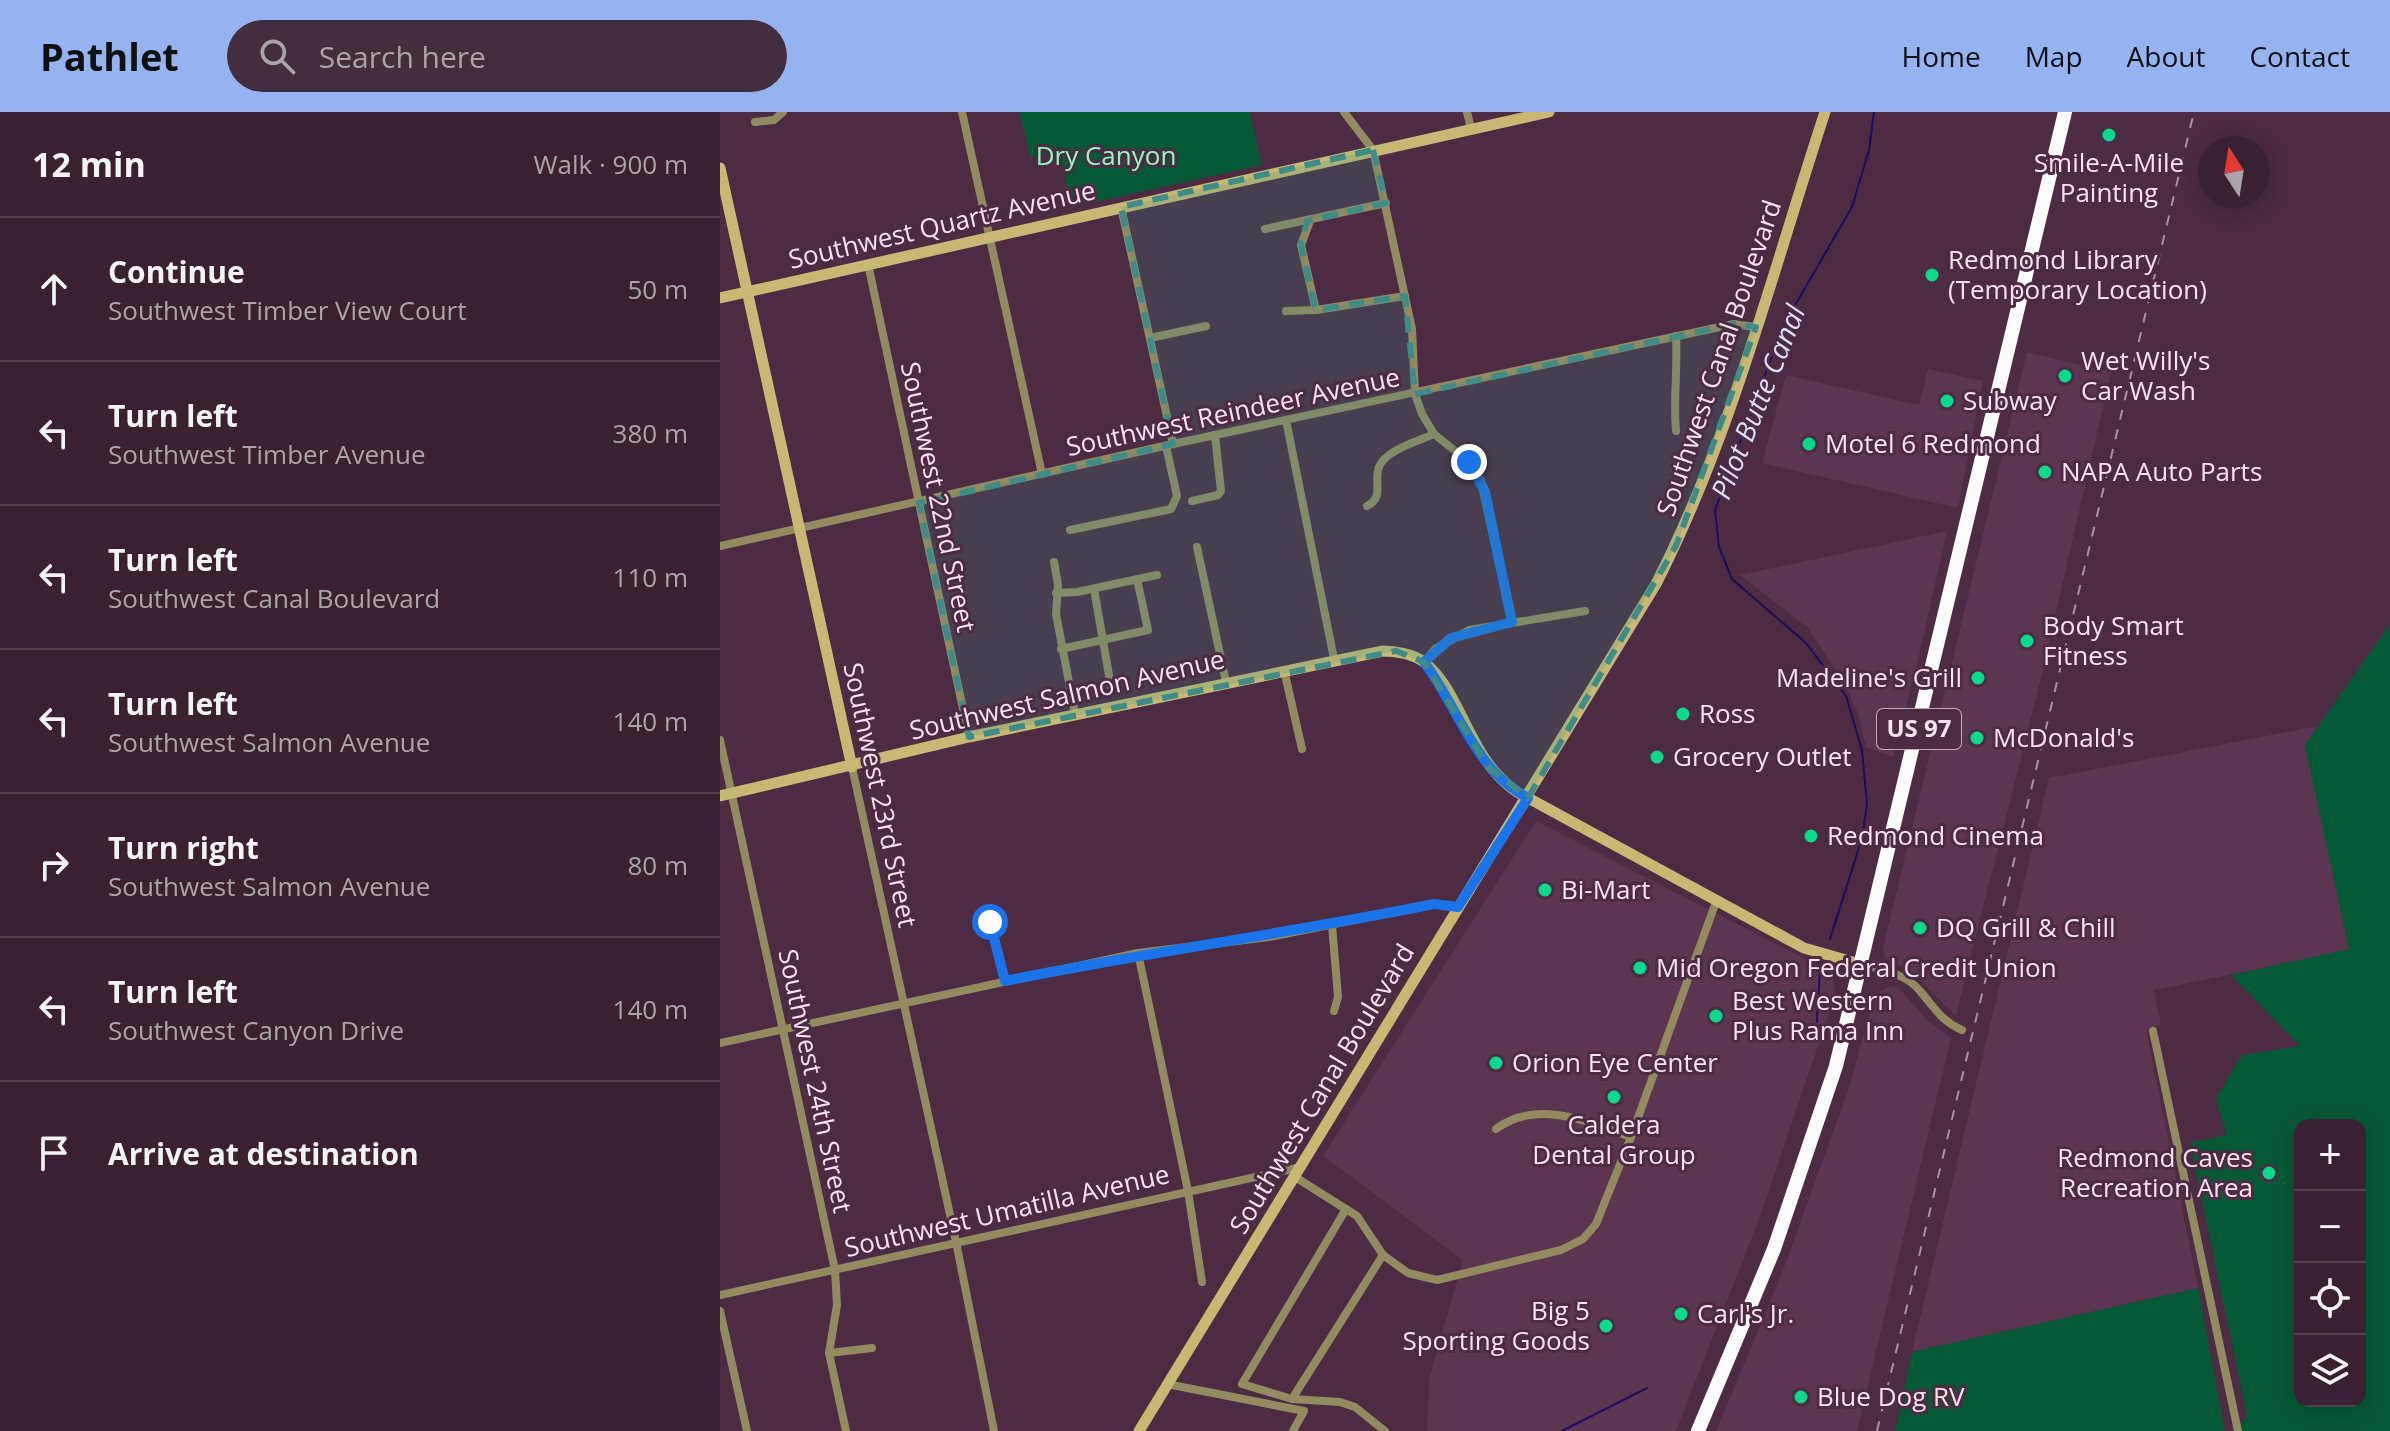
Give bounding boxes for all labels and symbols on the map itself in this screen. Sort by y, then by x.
marker: Smile-A-Mile Painting [2100,126,2118,144]
north arrow [2198,136,2270,208]
park label: Dry Canyon [1036,137,1176,173]
place label: Smile-A-Mile Painting [2034,144,2184,210]
street label: Southwest Quartz Avenue [785,171,1099,277]
street label: Southwest Canal Boulevard [1647,195,1789,521]
place label: Redmond Library (Temporary Location) [1948,241,2207,307]
marker: Redmond Library (Temporary Location) [1923,266,1941,284]
water label: Pilot Butte Canal [1701,298,1814,504]
place label: Wet Willy's Car Wash [2081,342,2210,408]
street label: Southwest 22nd Street [893,358,985,635]
street label: Southwest Reindeer Avenue [1063,358,1403,464]
marker: Wet Willy's Car Wash [2056,367,2074,385]
place label: Subway [1963,382,2058,418]
marker: Subway [1938,392,1956,410]
place label: Motel 6 Redmond [1825,425,2041,461]
marker: Motel 6 Redmond [1800,435,1818,453]
route end [1451,444,1487,480]
place label: NAPA Auto Parts [2061,453,2262,489]
marker: NAPA Auto Parts [2036,463,2054,481]
place label: Body Smart Fitness [2043,607,2184,673]
marker: Body Smart Fitness [2018,632,2036,650]
street label: Southwest Salmon Avenue [906,640,1228,748]
street label: Southwest 23rd Street [835,659,927,931]
place label: Madeline's Grill [1776,659,1962,695]
marker: Madeline's Grill [1969,669,1987,687]
place label: Ross [1699,695,1755,731]
marker: Ross [1674,705,1692,723]
road number: US 97 [1877,709,1961,749]
place label: McDonald's [1993,719,2134,755]
marker: McDonald's [1968,729,1986,747]
place label: Grocery Outlet [1673,738,1852,774]
marker: Grocery Outlet [1648,748,1666,766]
place label: Redmond Cinema [1827,817,2044,853]
marker: Redmond Cinema [1802,827,1820,845]
place label: Bi-Mart [1561,871,1650,907]
marker: Bi-Mart [1536,881,1554,899]
route start [972,904,1008,940]
place label: DQ Grill & Chill [1936,909,2116,945]
marker: DQ Grill & Chill [1911,919,1929,937]
street label: Southwest Canal Boulevard [1220,937,1422,1240]
street label: Southwest 24th Street [770,946,862,1216]
place label: Mid Oregon Federal Credit Union [1656,949,2057,985]
marker: Mid Oregon Federal Credit Union [1631,959,1649,977]
place label: Best Western Plus Rama Inn [1732,982,1904,1048]
marker: Best Western Plus Rama Inn [1707,1007,1725,1025]
place label: Orion Eye Center [1512,1044,1718,1080]
marker: Orion Eye Center [1487,1054,1505,1072]
marker: Caldera Dental Group [1605,1088,1623,1106]
place label: Caldera Dental Group [1532,1106,1696,1172]
place label: Redmond Caves Recreation Area [2057,1139,2253,1205]
street label: Southwest Umatilla Avenue [841,1155,1173,1265]
marker: Redmond Caves Recreation Area [2260,1164,2278,1182]
place label: Big 5 Sporting Goods [1402,1292,1590,1358]
place label: Carl's Jr. [1697,1295,1794,1331]
marker: Carl's Jr. [1672,1305,1690,1323]
marker: Big 5 Sporting Goods [1597,1317,1615,1335]
place label: Blue Dog RV [1817,1378,1965,1414]
marker: Blue Dog RV [1792,1388,1810,1406]

